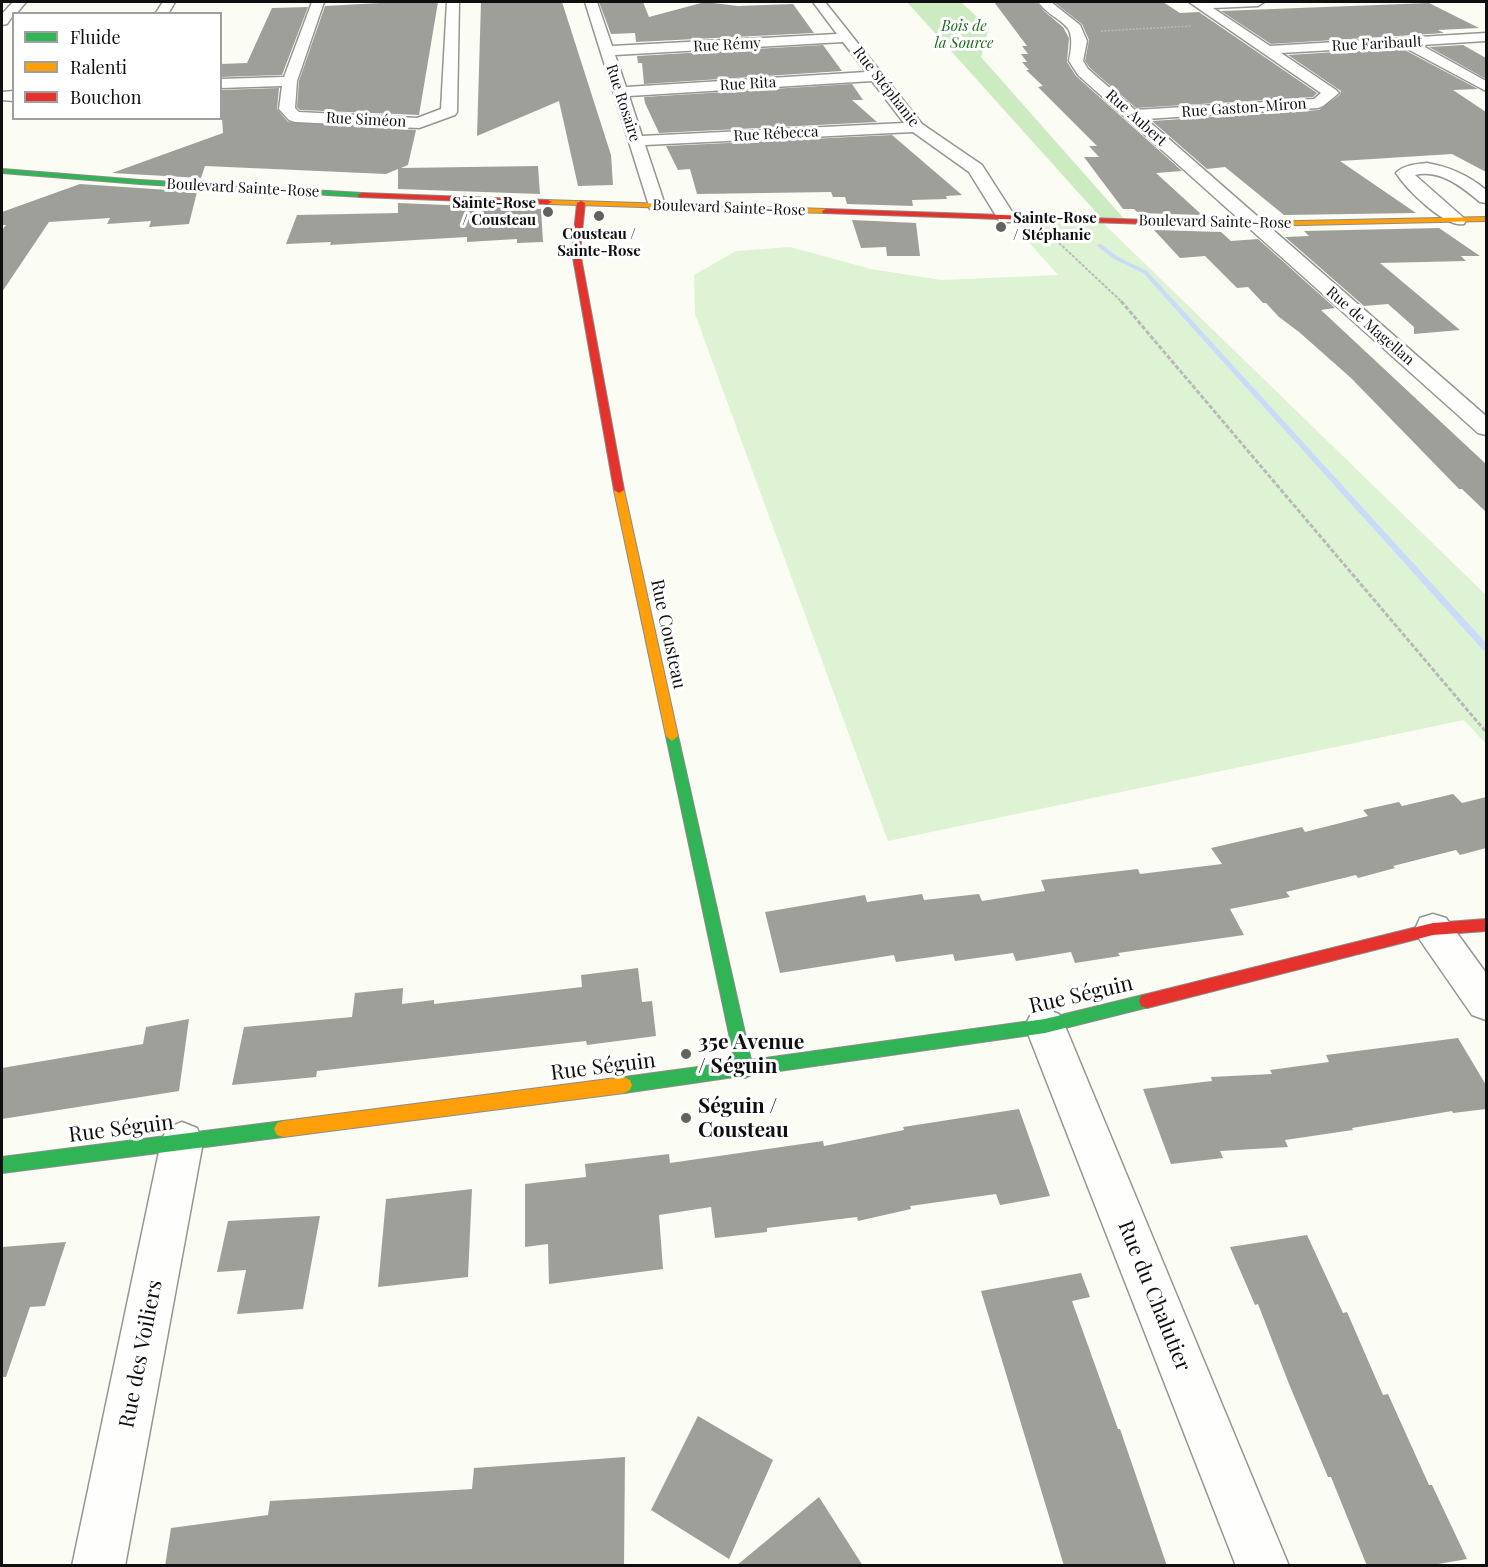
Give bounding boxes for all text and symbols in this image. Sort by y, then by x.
legend [12,12,222,120]
park label: Bois de la Source [935,17,993,52]
text: Fluide [70,25,121,49]
street label: Rue Faribault [1331,33,1423,55]
street label: Rue Rémy [693,34,761,56]
street label: Rue Stéphanie [849,43,923,131]
text: Ralenti [70,55,127,79]
street label: Rue Rosaire [602,62,644,144]
street label: Rue Rita [719,74,777,94]
text: Bouchon [70,85,141,109]
street label: Rue Aubert [1102,86,1170,150]
street label: Rue Gaston-Miron [1181,95,1307,121]
street label: Rue Siméon [325,109,407,131]
street label: Rue Rébecca [733,123,819,145]
street label: Boulevard Sainte-Rose [166,175,320,201]
place label: Sainte-Rose / Cousteau [452,194,536,229]
street label: Boulevard Sainte-Rose [652,196,806,220]
marker: Sainte-Rose / Cousteau [541,205,555,219]
marker: Cousteau / Sainte-Rose [592,209,606,223]
place label: Sainte-Rose / Stéphanie [1013,209,1097,244]
street label: Boulevard Sainte-Rose [1138,212,1292,232]
marker: Sainte-Rose / Stéphanie [994,220,1008,234]
place label: Cousteau / Sainte-Rose [557,225,641,260]
street label: Rue de Magellan [1322,283,1418,369]
street label: Rue Cousteau [646,577,690,691]
street label: Rue Séguin [1027,971,1135,1019]
place label: 35e Avenue / Séguin [698,1029,804,1079]
marker: 35e Avenue / Séguin [679,1047,693,1061]
street label: Rue Séguin [549,1048,657,1086]
place label: Séguin / Cousteau [698,1093,789,1143]
street label: Rue Séguin [67,1110,175,1148]
marker: Séguin / Cousteau [679,1111,693,1125]
street label: Rue du Chalutier [1112,1217,1196,1375]
street label: Rue des Voiliers [114,1278,168,1430]

